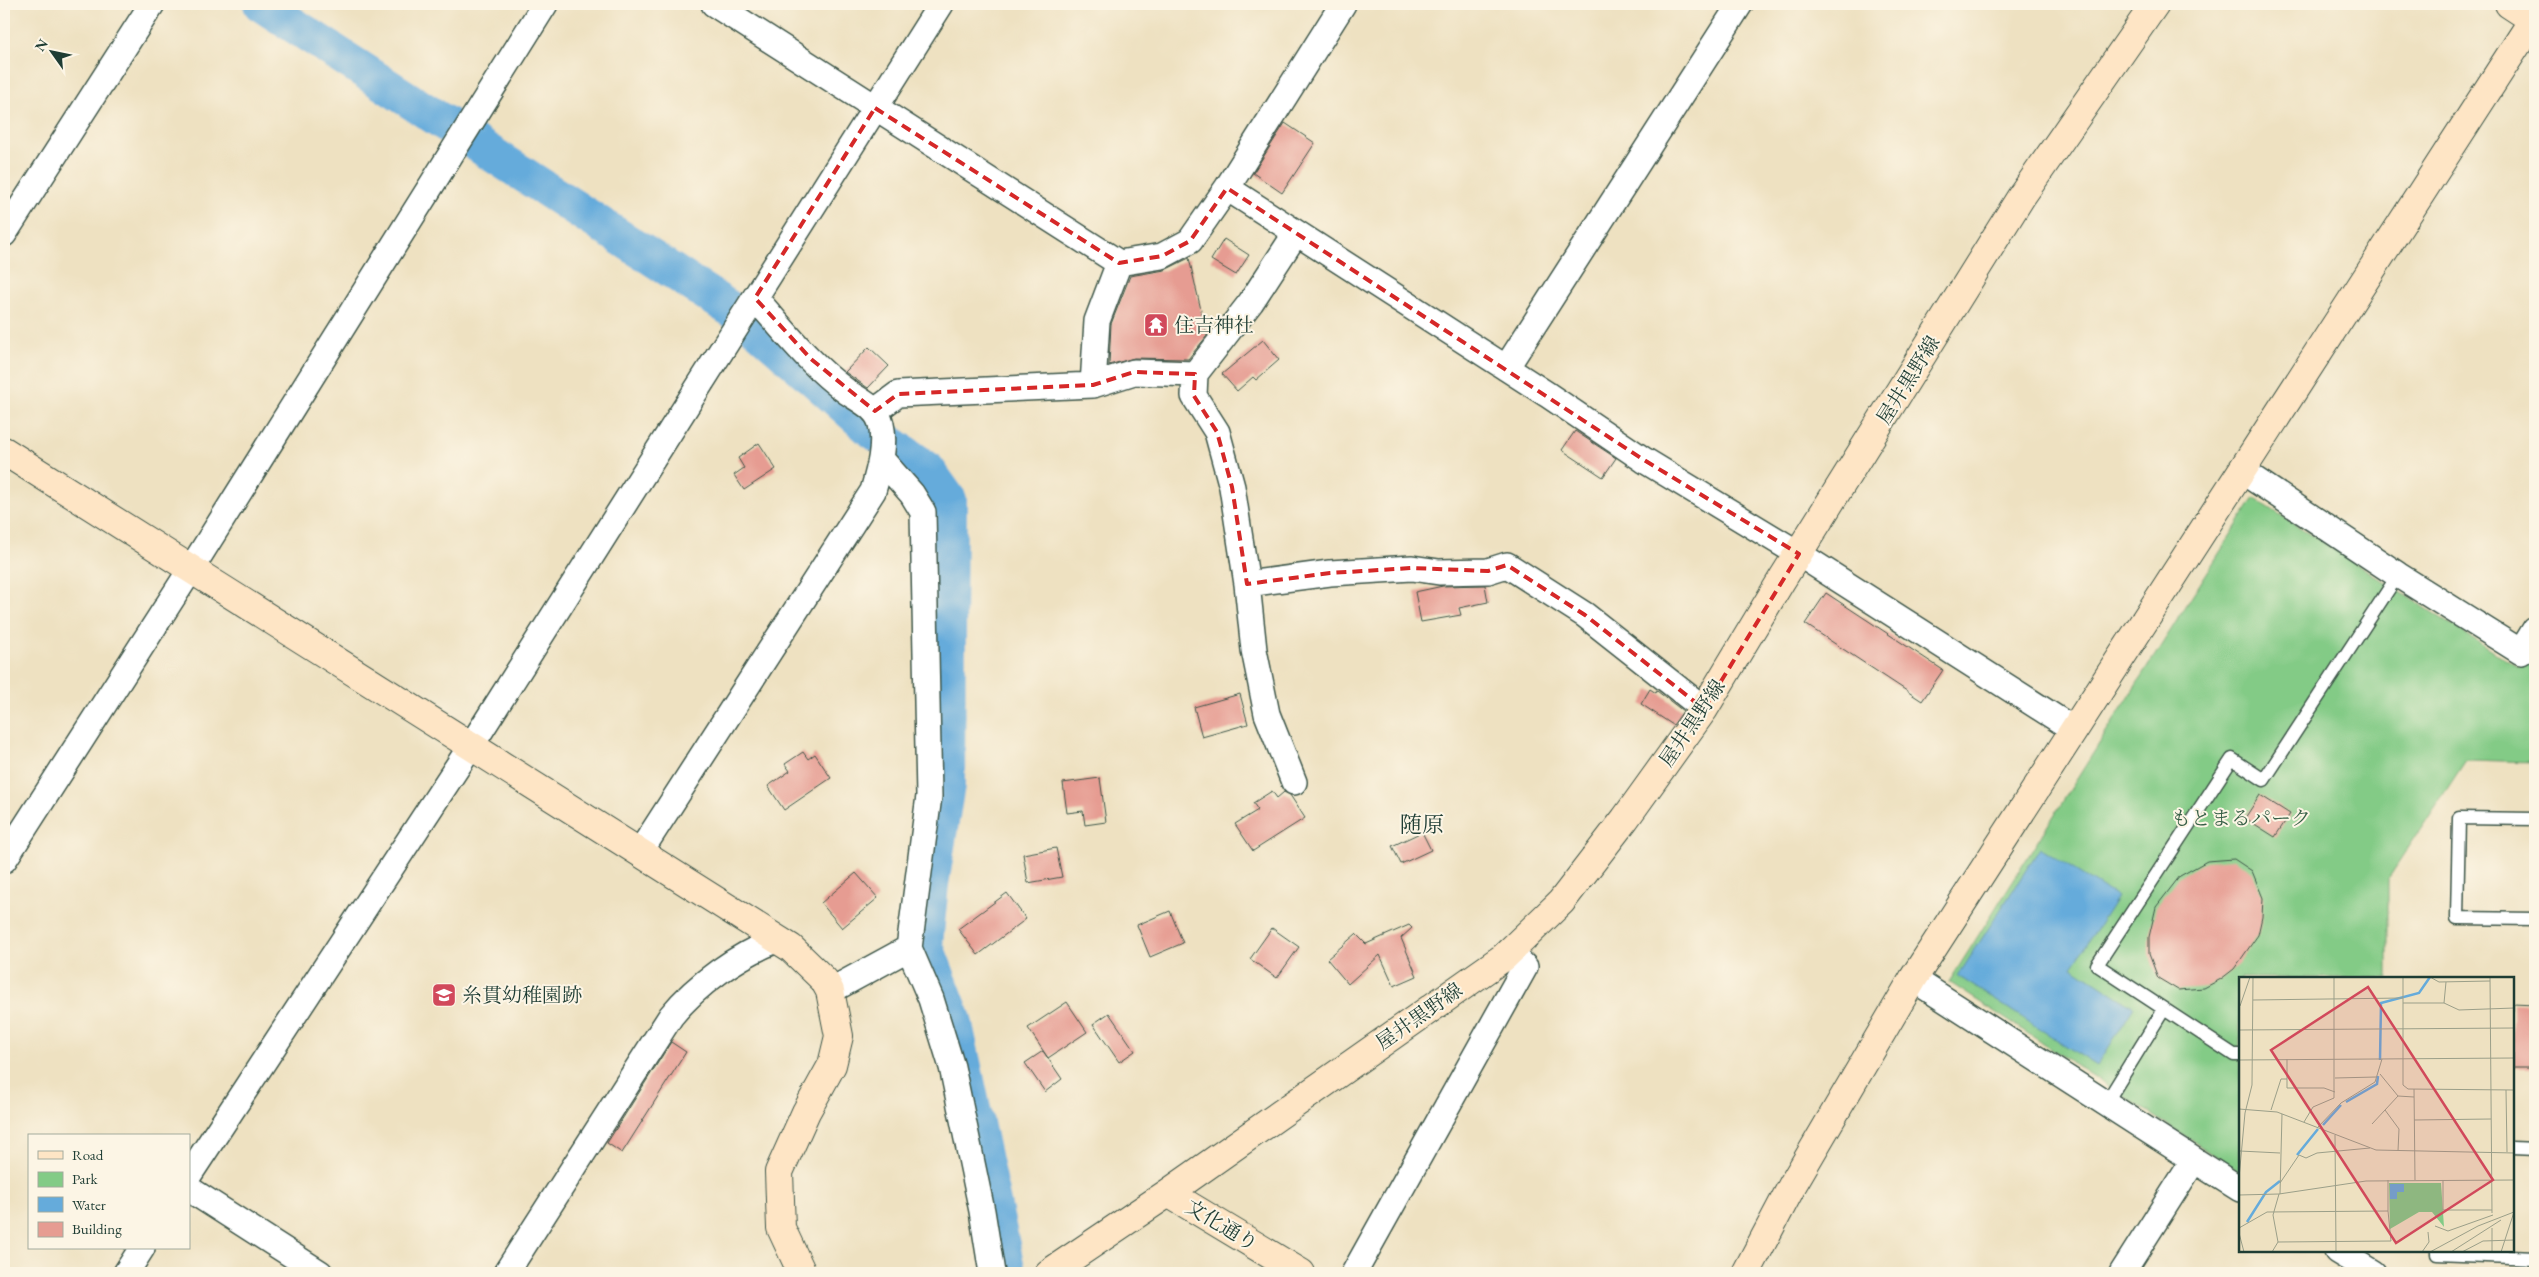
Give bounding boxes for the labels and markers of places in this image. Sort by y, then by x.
temple icon: 住吉神社 [1143,312,1169,338]
place label: 住吉神社 [1174,312,1254,338]
school or university icon: 糸貫幼稚園跡 [431,982,457,1008]
place label: 糸貫幼稚園跡 [462,982,582,1008]

